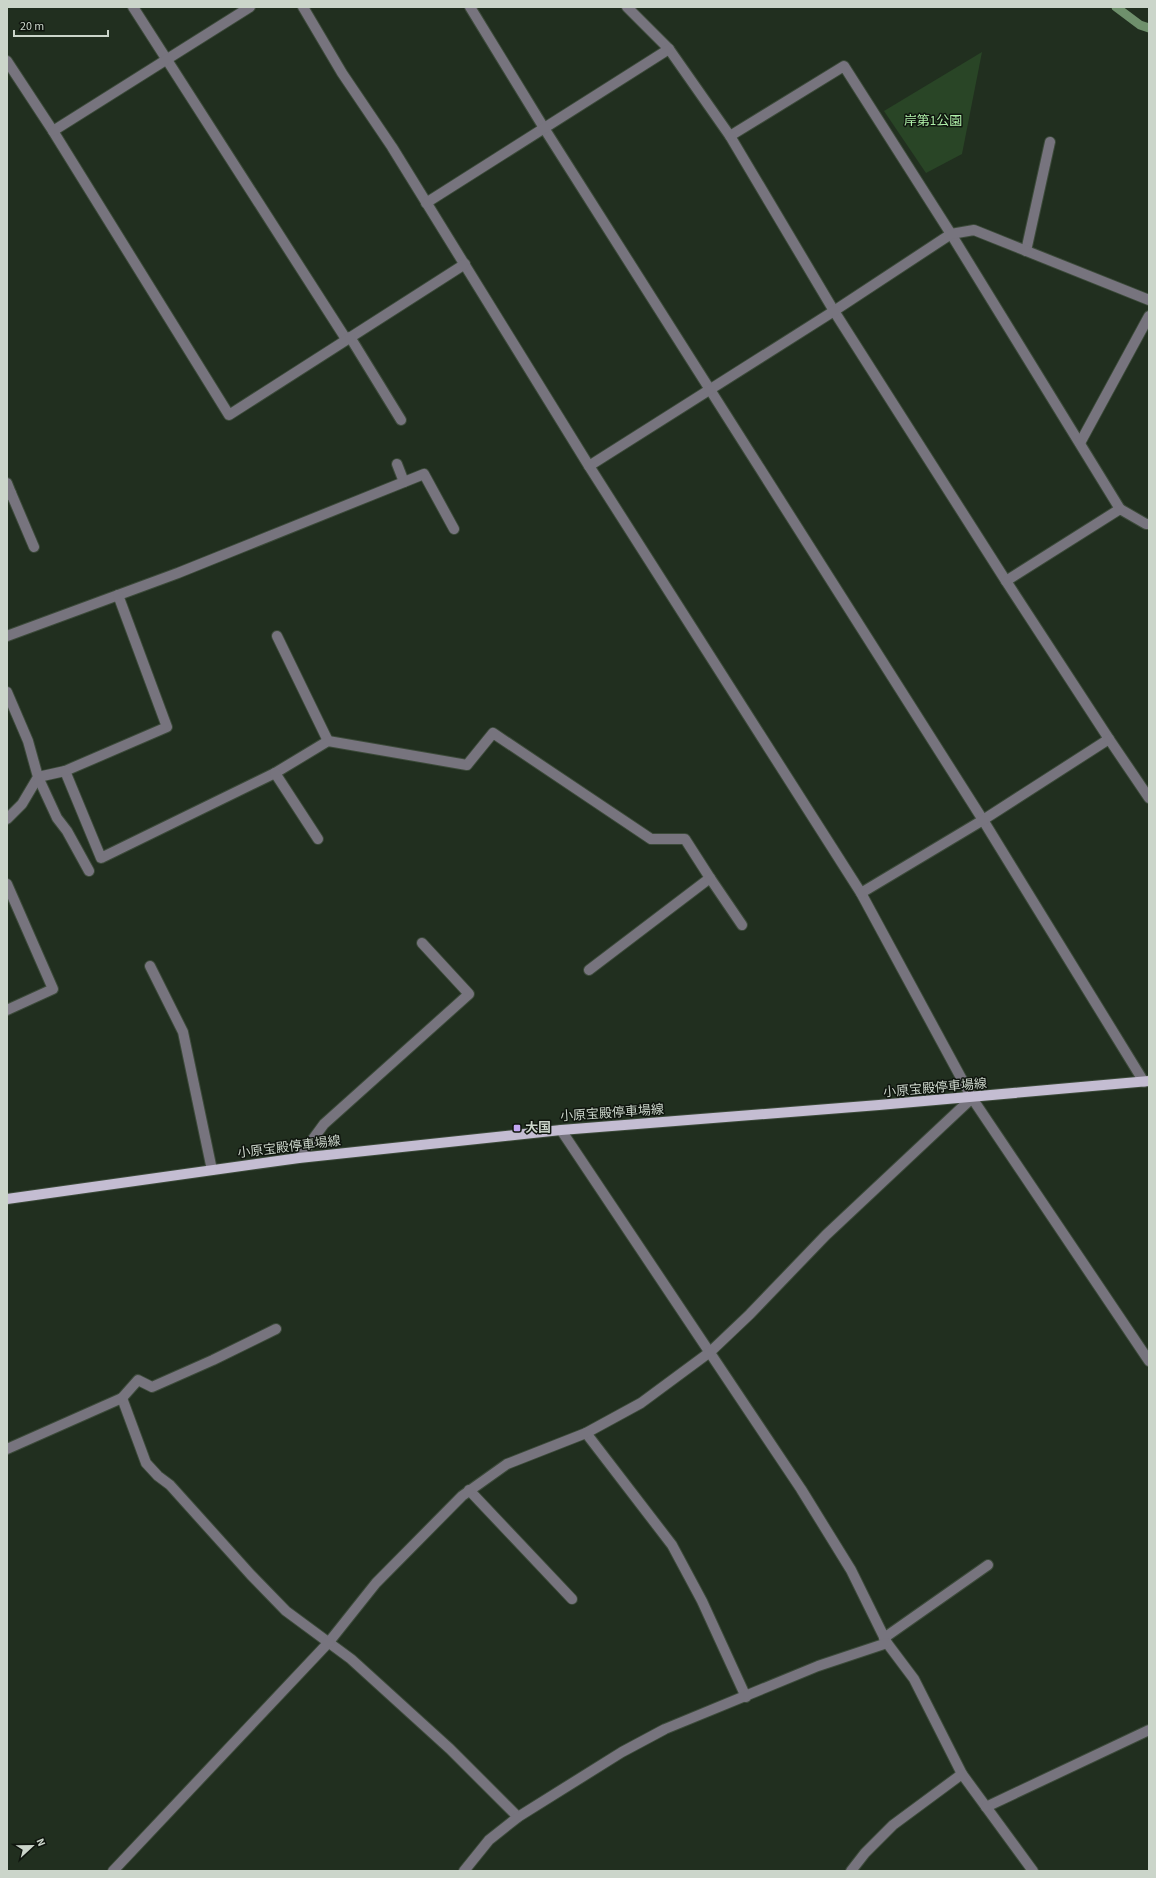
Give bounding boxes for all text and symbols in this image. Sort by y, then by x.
scale bar [14,12,108,38]
text: 20 m [20,18,44,35]
park label: 岸第1公園 [904,112,962,130]
street label: 小原宝殿停車場線 [882,1075,988,1101]
street label: 小原宝殿停車場線 [559,1100,665,1126]
place label: 大国 [525,1119,551,1137]
marker: 大国 [512,1123,522,1133]
street label: 小原宝殿停車場線 [236,1132,342,1162]
north arrow [12,1826,52,1866]
text: N [32,1836,49,1849]

